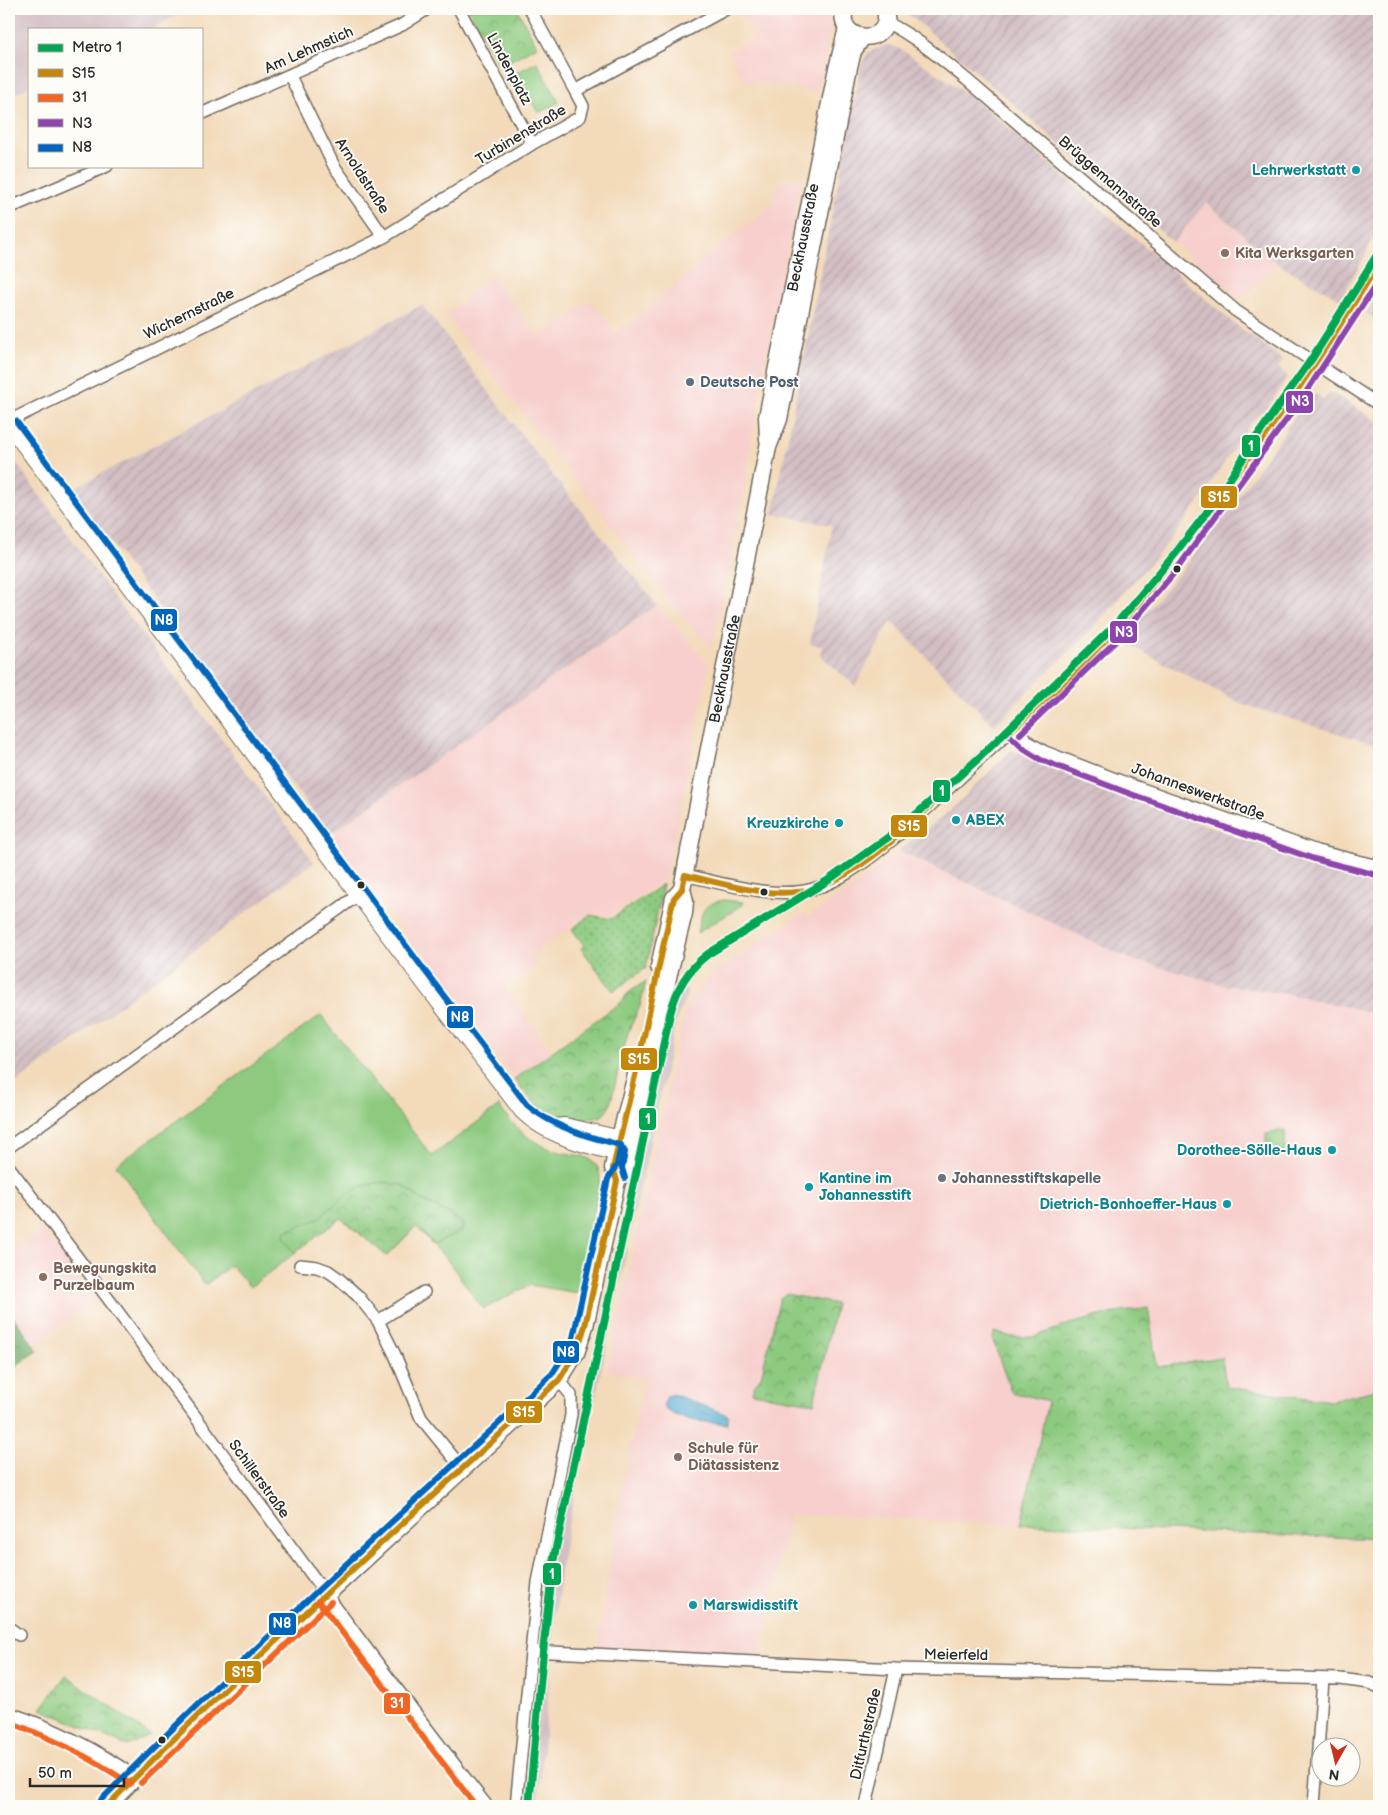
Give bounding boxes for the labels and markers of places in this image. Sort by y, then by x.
place label: Lehrwerkstatt [1252,161,1346,180]
marker: Lehrwerkstatt [1350,164,1362,176]
place label: Kita Werksgarten [1235,244,1354,263]
marker: Kita Werksgarten [1219,247,1231,259]
place label: Deutsche Post [700,373,799,392]
marker: Deutsche Post [684,376,696,388]
unlabelled marker [1172,564,1182,574]
place label: ABEX [965,811,1004,830]
place label: Kreuzkirche [747,814,829,833]
marker: ABEX [950,814,962,826]
marker: Kreuzkirche [833,817,845,829]
unlabelled marker [356,880,366,890]
unlabelled marker [759,887,769,897]
place label: Dorothee-Sölle-Haus [1177,1141,1322,1160]
marker: Dorothee-Sölle-Haus [1326,1144,1338,1156]
place label: Kantine im Johannesstift [819,1169,911,1205]
place label: Johannesstiftskapelle [952,1169,1102,1188]
marker: Johannesstiftskapelle [936,1172,948,1184]
marker: Kantine im Johannesstift [803,1181,815,1193]
place label: Dietrich-Bonhoeffer-Haus [1039,1195,1217,1214]
marker: Dietrich-Bonhoeffer-Haus [1221,1198,1233,1210]
place label: Bewegungskita Purzelbaum [53,1259,157,1295]
marker: Bewegungskita Purzelbaum [37,1271,49,1283]
place label: Schule für Diätassistenz [688,1439,780,1475]
marker: Schule für Diätassistenz [672,1451,684,1463]
place label: Marswidisstift [703,1596,798,1615]
marker: Marswidisstift [687,1599,699,1611]
unlabelled marker [157,1735,167,1745]

